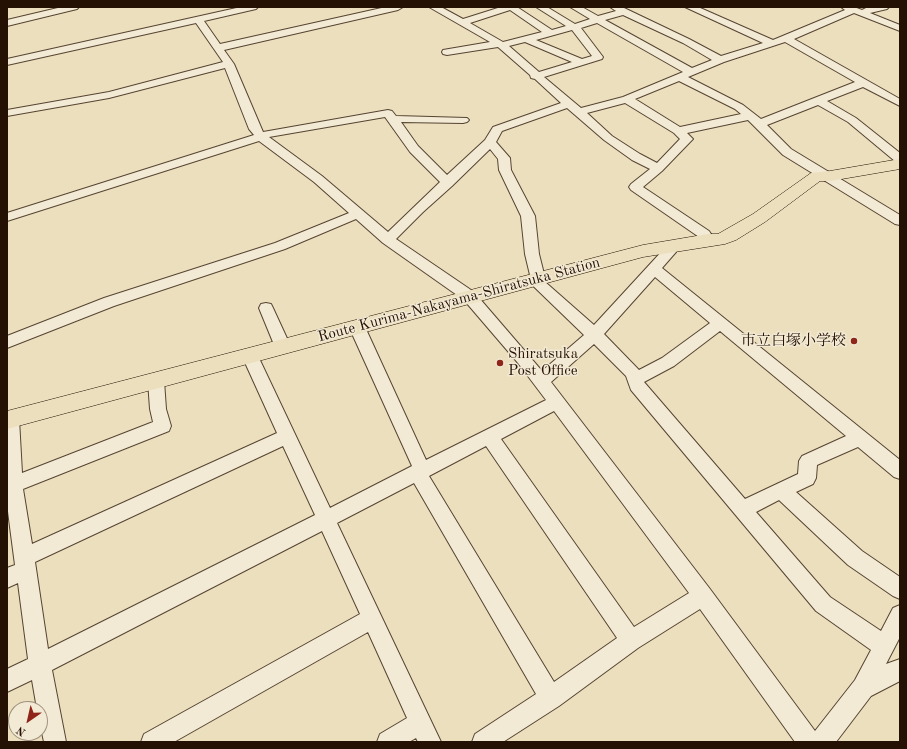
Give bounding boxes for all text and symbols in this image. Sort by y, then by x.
street label: Route Kurima-Nakayama-Shiratsuka Station [316,254,602,346]
place label: 市立白塚小学校 [741,332,846,350]
marker: 市立白塚小学校 [849,336,859,346]
place label: Shiratsuka Post Office [508,345,578,380]
marker: Shiratsuka Post Office [495,358,505,368]
north arrow [8,701,48,741]
text: N [15,724,28,737]

